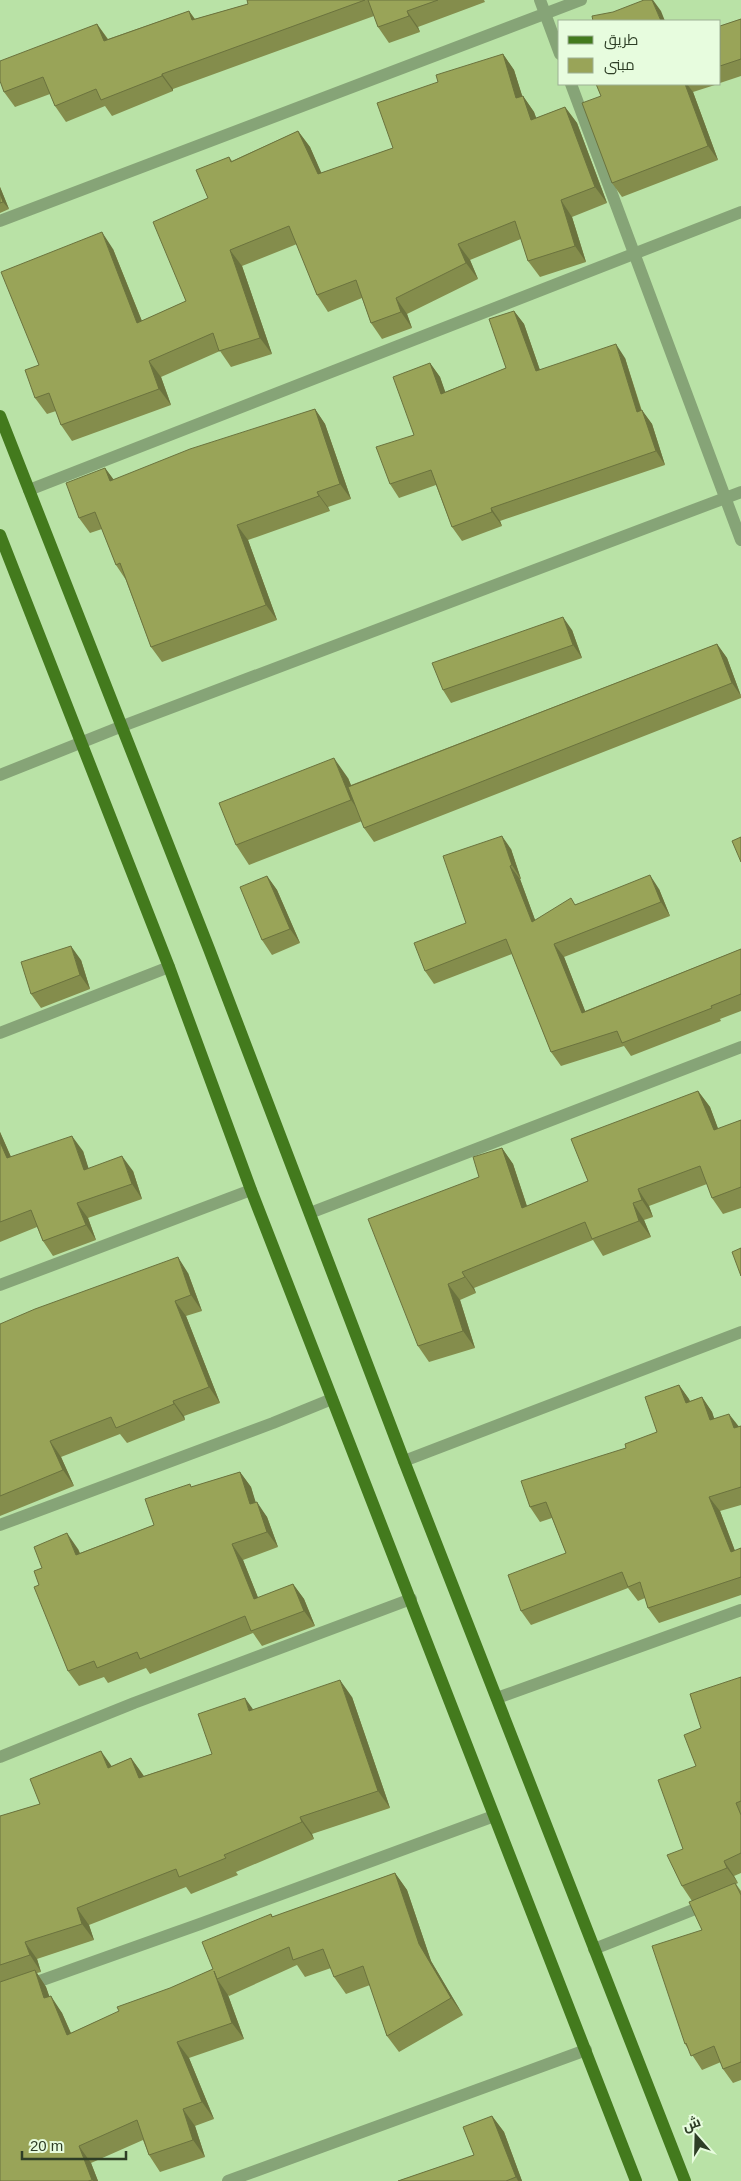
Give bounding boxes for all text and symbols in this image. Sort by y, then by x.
legend [558,20,721,85]
text: طريق [604,31,638,50]
text: مبنى [604,56,635,75]
north arrow [671,2111,721,2161]
text: ش [680,2113,703,2135]
scale bar [22,2128,126,2160]
text: 20 m [30,2137,63,2154]

